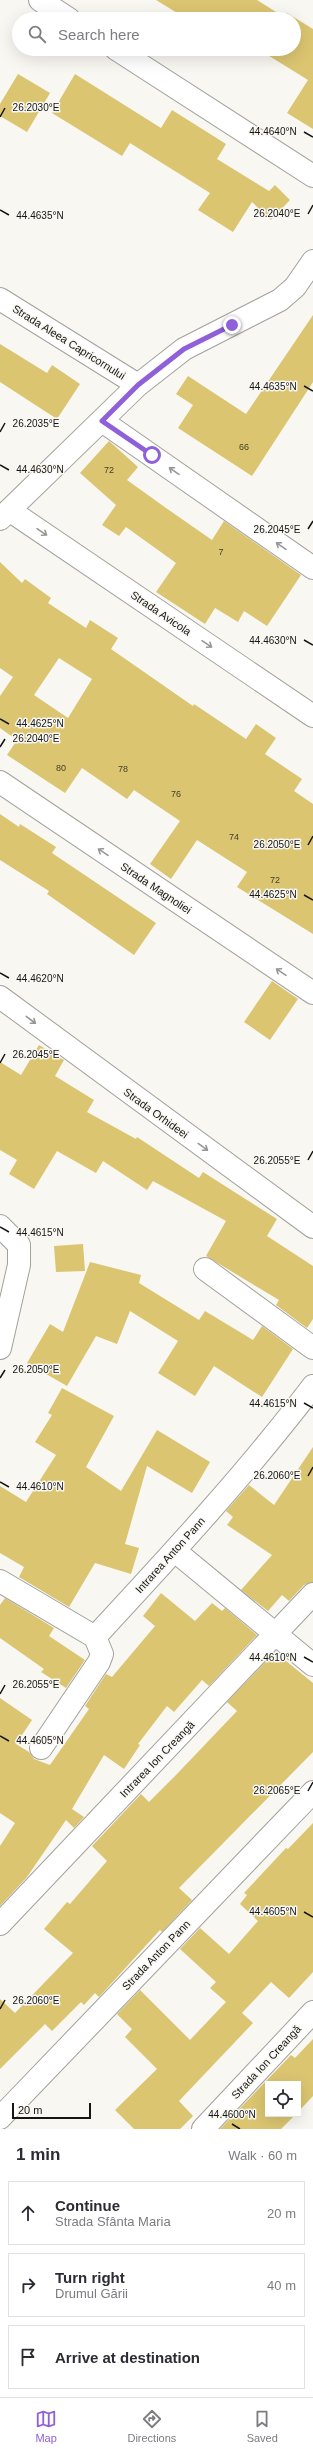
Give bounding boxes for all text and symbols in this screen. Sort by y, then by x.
search box [12,12,301,56]
icon: search [26,23,48,45]
text: Search here [58,26,140,43]
text: 26.2030°E [13,102,60,113]
text: 44.4640°N [249,126,297,137]
text: 26.2040°E [254,208,301,219]
text: 44.4635°N [16,210,64,221]
street label: Strada Aleea Capricornului [10,302,128,382]
route end [223,316,241,334]
text: 44.4635°N [249,381,297,392]
text: 26.2035°E [13,418,60,429]
house number: 66 [239,442,249,452]
route start [143,446,161,464]
text: 44.4630°N [16,464,64,475]
house number: 72 [104,465,114,475]
one-way arrow [169,467,180,475]
text: 26.2045°E [254,524,301,535]
one-way arrow [36,528,47,536]
one-way arrow [276,542,287,550]
house number: 7 [218,547,224,557]
street label: Strada Avicola [129,588,194,638]
text: 44.4630°N [249,635,297,646]
one-way arrow [202,640,213,648]
text: 44.4625°N [16,718,64,729]
text: 26.2040°E [13,733,60,744]
house number: 80 [56,763,66,773]
house number: 78 [118,764,128,774]
house number: 76 [171,789,181,799]
house number: 74 [229,832,239,842]
text: 26.2050°E [254,839,301,850]
one-way arrow [98,848,109,856]
street label: Strada Magnoliei [118,860,194,916]
house number: 72 [270,875,280,885]
text: 44.4625°N [249,889,297,900]
one-way arrow [275,968,286,976]
text: 44.4620°N [16,973,64,984]
one-way arrow [25,1016,36,1025]
text: 26.2045°E [13,1049,60,1060]
street label: Strada Orhideei [121,1086,191,1140]
one-way arrow [198,1143,209,1151]
text: 26.2055°E [254,1155,301,1166]
text: 44.4615°N [16,1227,64,1238]
text: 26.2050°E [13,1364,60,1375]
text: 44.4615°N [249,1398,297,1409]
text: 26.2060°E [254,1470,301,1481]
text: 44.4610°N [16,1481,64,1492]
street label: Intrarea Anton Pann [133,1515,207,1595]
text: 44.4610°N [249,1652,297,1663]
text: 26.2055°E [13,1679,60,1690]
street label: Intrarea Ion Creangă [117,1718,197,1800]
text: 44.4605°N [16,1735,64,1746]
text: 26.2065°E [254,1785,301,1796]
text: 44.4605°N [249,1906,297,1917]
street label: Strada Anton Pann [120,1918,192,1992]
text: 26.2060°E [13,1995,60,2006]
street label: Strada Ion Creangă [229,2022,304,2101]
map controls [265,2081,301,2117]
button: locate [265,2081,301,2117]
scale bar [12,2101,91,2120]
text: 20 m [18,2104,42,2116]
text: 44.4600°N [208,2109,256,2120]
text: 1 min [16,2145,60,2164]
text: Walk · 60 m [228,2148,297,2163]
text: Continue [55,2197,120,2214]
icon: ahead [17,2202,39,2224]
text: 20 m [267,2206,296,2221]
text: Strada Sfânta Maria [55,2214,171,2229]
text: Turn right [55,2269,125,2286]
icon: right [17,2274,39,2296]
text: 40 m [267,2278,296,2293]
text: Drumul Gării [55,2286,128,2301]
icon: arrive [17,2346,39,2368]
text: Arrive at destination [55,2349,200,2366]
tab: Map [35,2408,57,2444]
tab: Directions [127,2408,176,2444]
tab: Saved [247,2408,278,2444]

